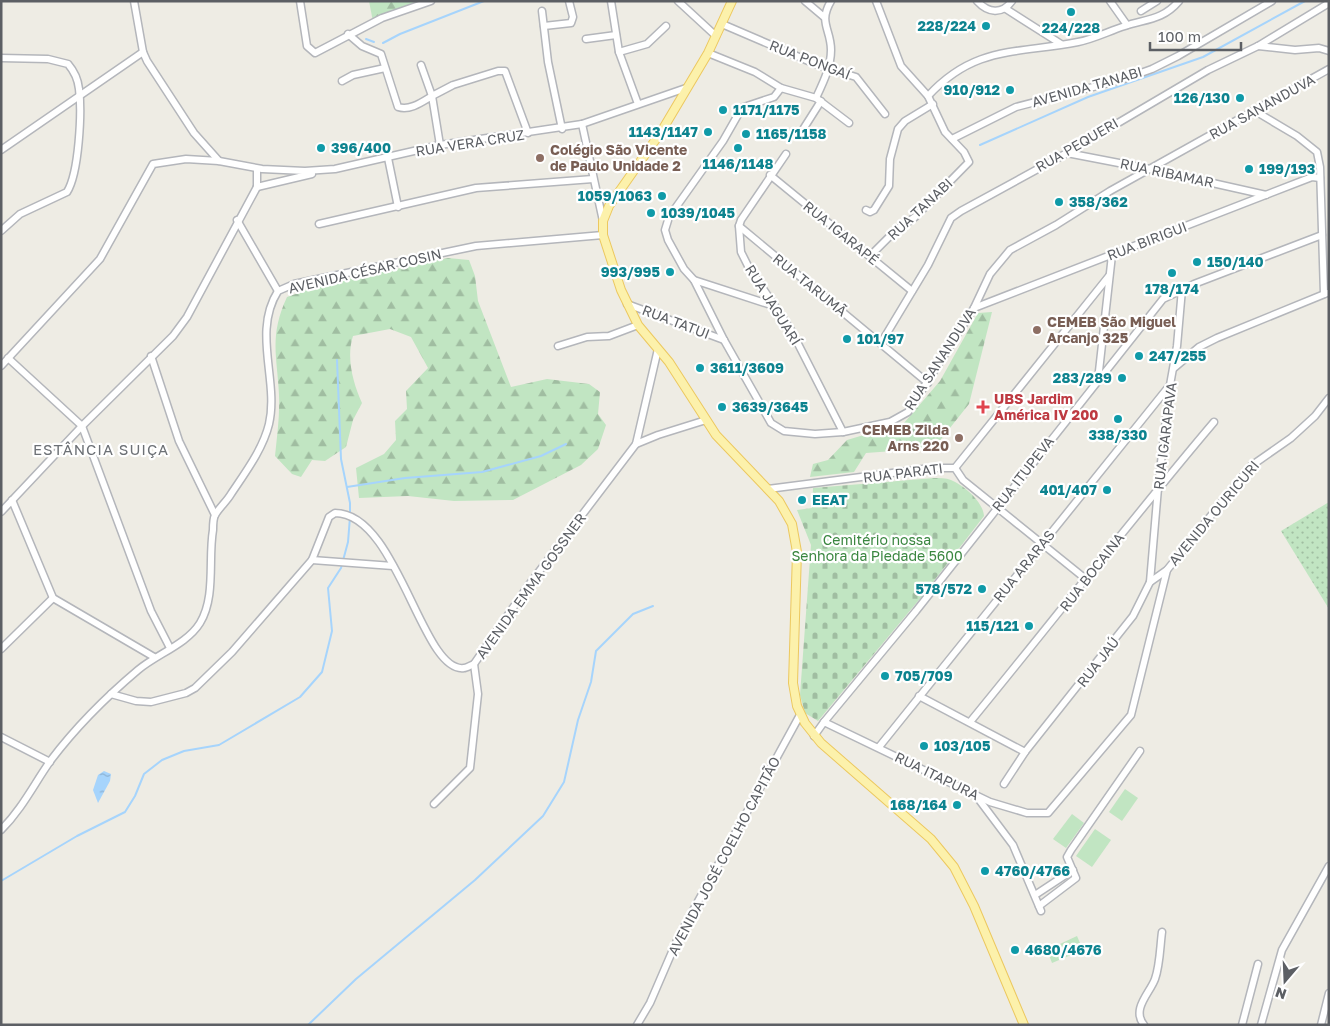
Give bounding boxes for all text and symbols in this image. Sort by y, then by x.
marker: 224/228 [1065,6,1077,18]
place label: 228/224 [917,17,976,34]
place label: 224/228 [1042,19,1100,36]
marker: 228/224 [980,20,992,32]
scale bar [1150,20,1241,52]
text: 100 m [1158,27,1201,45]
street label: RUA PONGAÍ [767,36,854,83]
street label: AVENIDA TANABI [1030,63,1144,110]
street label: RUA SANANDUVA [1206,70,1318,143]
place label: 910/912 [943,81,1000,98]
marker: 910/912 [1004,84,1016,96]
place label: 126/130 [1174,89,1230,106]
marker: 126/130 [1234,92,1246,104]
place label: 1171/1175 [733,101,800,118]
marker: 1171/1175 [717,104,729,116]
street label: RUA PEQUERI [1032,114,1121,175]
place label: 1143/1147 [629,123,698,140]
place label: 1165/1158 [756,125,827,142]
street label: RUA VERA CRUZ [414,126,526,159]
marker: 1143/1147 [702,126,714,138]
marker: 1165/1158 [740,128,752,140]
place label: 396/400 [331,139,391,156]
place label: Colégio São Vicente de Paulo Unidade 2 [550,141,687,174]
marker: 396/400 [315,142,327,154]
marker: 1146/1148 [732,142,744,154]
marker: Colégio São Vicente de Paulo Unidade 2 [534,152,546,164]
street label: RUA RIBAMAR [1119,154,1216,191]
place label: 1146/1148 [703,155,773,172]
place label: 199/193 [1259,160,1315,177]
marker: 199/193 [1243,163,1255,175]
street label: RUA TANABI [884,174,956,243]
place label: 1059/1063 [578,187,652,204]
marker: 1059/1063 [656,190,668,202]
place label: 358/362 [1069,193,1128,210]
marker: 358/362 [1053,196,1065,208]
street label: RUA IGARAPÉ [800,197,882,268]
place label: 1039/1045 [661,204,736,221]
marker: 1039/1045 [645,207,657,219]
street label: RUA BIRIGUI [1104,218,1189,264]
street label: AVENIDA CÉSAR COSIN [287,245,443,296]
street label: RUA TARUMÃ [770,250,851,320]
place label: 150/140 [1207,253,1264,270]
marker: 150/140 [1191,256,1203,268]
street label: RUA JAGUARÍ [742,261,805,349]
place label: 993/995 [601,263,660,280]
marker: 993/995 [664,266,676,278]
marker: 178/174 [1166,267,1178,279]
place label: 178/174 [1145,280,1199,297]
street label: RUA TATUI [640,301,712,342]
street label: RUA SANANDUVA [900,304,979,413]
place label: CEMEB São Miguel Arcanjo 325 [1047,313,1176,346]
marker: CEMEB São Miguel Arcanjo 325 [1031,324,1043,336]
place label: 101/97 [857,330,904,347]
marker: 101/97 [841,333,853,345]
place label: 247/255 [1149,347,1207,364]
marker: 247/255 [1133,350,1145,362]
place label: 3611/3609 [710,359,784,376]
marker: 3611/3609 [694,362,706,374]
place label: 283/289 [1053,369,1112,386]
marker: 283/289 [1116,372,1128,384]
street label: RUA IGARAPAVA [1149,381,1180,491]
place label: UBS Jardim América IV 200 [994,390,1098,423]
place label: 3639/3645 [732,398,809,415]
marker: UBS Jardim América IV 200 [976,400,990,414]
marker: 3639/3645 [716,401,728,413]
marker: 338/330 [1112,413,1124,425]
place label: CEMEB Zilda Arns 220 [862,421,949,454]
place label: 338/330 [1089,426,1147,443]
marker: CEMEB Zilda Arns 220 [953,432,965,444]
street label: RUA ITUPEVA [988,432,1058,515]
district label: ESTÂNCIA SUIÇA [33,440,169,458]
street label: AVENIDA OURICURI [1165,457,1262,569]
street label: RUA PARATI [862,459,944,486]
place label: 401/407 [1040,481,1097,498]
marker: 401/407 [1101,484,1113,496]
place label: EEAT [812,491,848,508]
marker: EEAT [796,494,808,506]
street label: AVENIDA EMMA GOSSNER [472,510,589,662]
street label: RUA ARARAS [989,526,1058,605]
street label: RUA BOCAINA [1056,529,1128,614]
park label: Cemitério nossa Senhora da Piedade 5600 [791,531,963,564]
place label: 578/572 [915,580,972,597]
marker: 578/572 [976,583,988,595]
place label: 115/121 [966,617,1019,634]
marker: 115/121 [1023,620,1035,632]
street label: RUA JAÚ [1073,633,1122,690]
place label: 705/709 [895,667,953,684]
marker: 705/709 [879,670,891,682]
place label: 103/105 [934,737,991,754]
marker: 103/105 [918,740,930,752]
street label: RUA ITAPURA [892,748,983,804]
street label: AVENIDA JOSÉ COELHO CAPITÃO [664,753,783,958]
place label: 168/164 [890,796,947,813]
marker: 168/164 [951,799,963,811]
place label: 4760/4766 [995,862,1070,879]
marker: 4760/4766 [979,865,991,877]
place label: 4680/4676 [1025,941,1102,958]
marker: 4680/4676 [1009,944,1021,956]
north arrow [1260,956,1310,1006]
text: N [1273,984,1288,1004]

